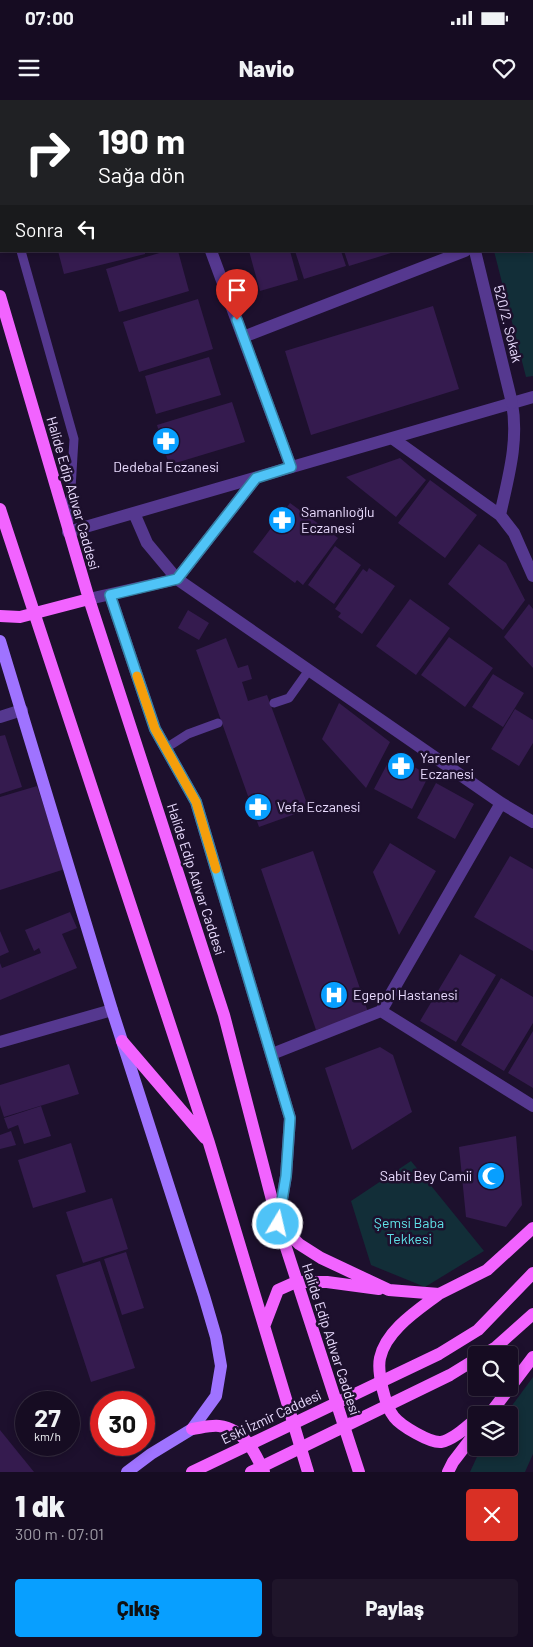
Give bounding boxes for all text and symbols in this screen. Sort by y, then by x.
text: 07:00 [25,6,74,29]
icon: menu [15,54,43,82]
icon: heart [490,54,518,82]
text: Navio [239,55,294,81]
text: 190 m [98,119,185,161]
icon: right [15,120,80,185]
text: Sağa dön [98,161,185,187]
icon: left [73,215,101,243]
text: Sonra [15,218,63,241]
pin [216,269,258,320]
icon: arrive [223,276,251,304]
street label: 520/2. Sokak [491,283,526,364]
street label: Halide Edip Adıvar Caddesi [43,414,103,571]
pharmacy icon: Dedebal Eczanesi [151,426,181,456]
place label: Dedebal Eczanesi [113,458,219,475]
place label: Samanlıoğlu Eczanesi [301,503,375,536]
pharmacy icon: Samanlıoğlu Eczanesi [267,505,297,535]
place label: Yarenler Eczanesi [420,749,474,782]
pharmacy icon: Yarenler Eczanesi [386,751,416,781]
pharmacy icon: Vefa Eczanesi [243,792,273,822]
place label: Vefa Eczanesi [277,798,360,815]
street label: Halide Edip Adıvar Caddesi [164,801,229,957]
hospital icon: Egepol Hastanesi [319,980,349,1010]
place label: Egepol Hastanesi [353,986,457,1003]
mosque icon: Sabit Bey Camii [476,1161,506,1191]
place label: Sabit Bey Camii [380,1167,472,1184]
position arrow [251,1197,303,1249]
park label: Şemsi Baba Tekkesi [374,1214,444,1247]
street label: Halide Edip Adıvar Caddesi [299,1261,364,1417]
map controls [468,1346,518,1456]
button: search [468,1346,518,1396]
street label: Eski İzmir Caddesi [218,1386,323,1447]
speed limit sign: 30 [90,1391,155,1456]
text: 27 [34,1402,61,1432]
button: layers [468,1406,518,1456]
text: km/h [34,1429,61,1443]
text: 1 dk [15,1487,65,1523]
button: close [466,1489,518,1541]
text: 300 m · 07:01 [15,1524,104,1543]
button: Çıkış [15,1579,262,1637]
button: Paylaş [272,1579,518,1637]

